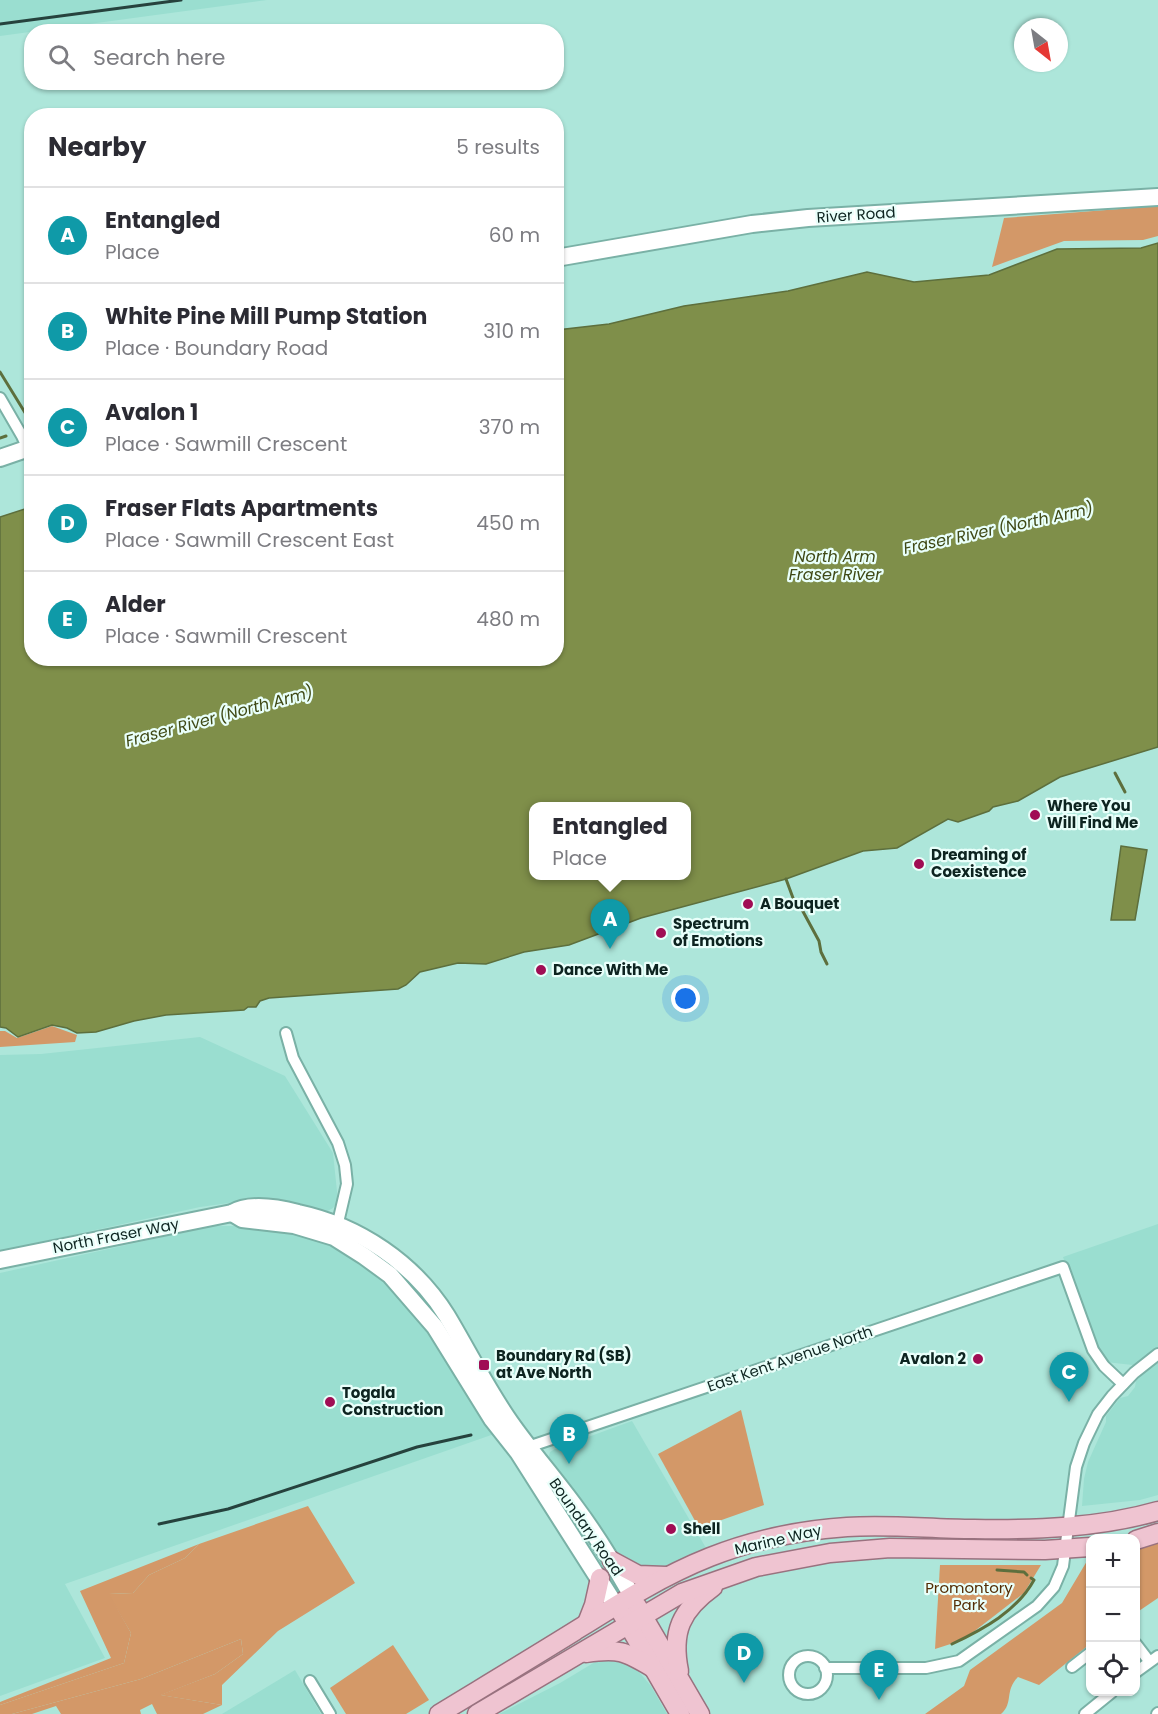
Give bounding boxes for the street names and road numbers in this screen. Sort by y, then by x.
street label: River Road [816,201,896,228]
street label: North Fraser Way [51,1213,181,1258]
street label: East Kent Avenue North [704,1320,875,1397]
street label: Boundary Road [545,1473,628,1580]
street label: Marine Way [732,1519,824,1560]

